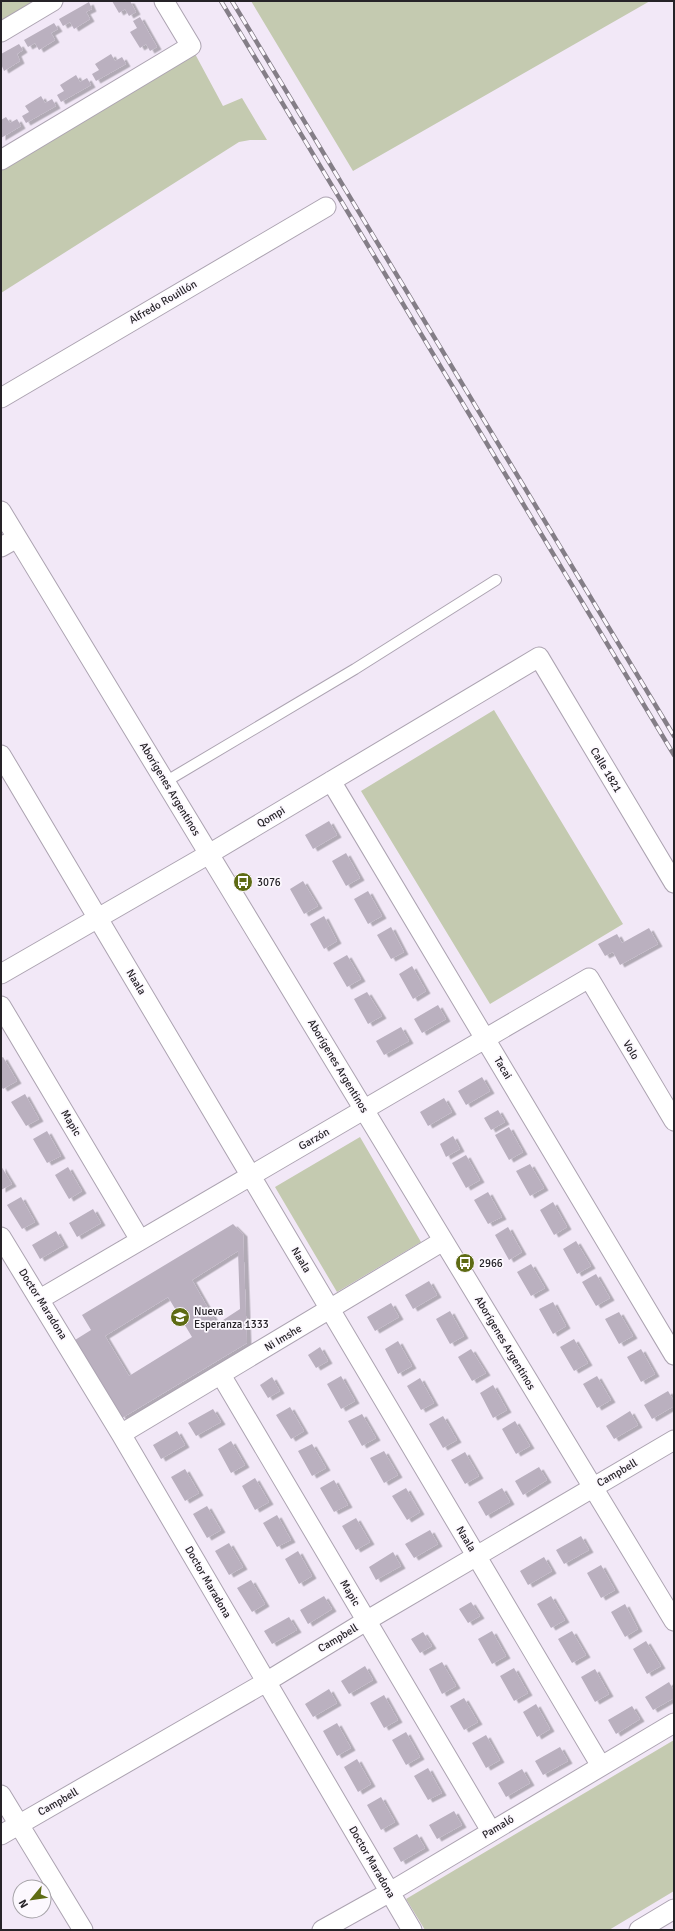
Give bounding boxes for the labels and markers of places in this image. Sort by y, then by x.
bus stop icon: 3076 [232,871,254,893]
place label: 3076 [257,876,281,889]
bus stop icon: 2966 [454,1252,476,1274]
place label: 2966 [479,1257,503,1270]
place label: Nueva Esperanza 1333 [194,1305,269,1331]
school or university icon: Nueva Esperanza 1333 [169,1306,191,1328]

